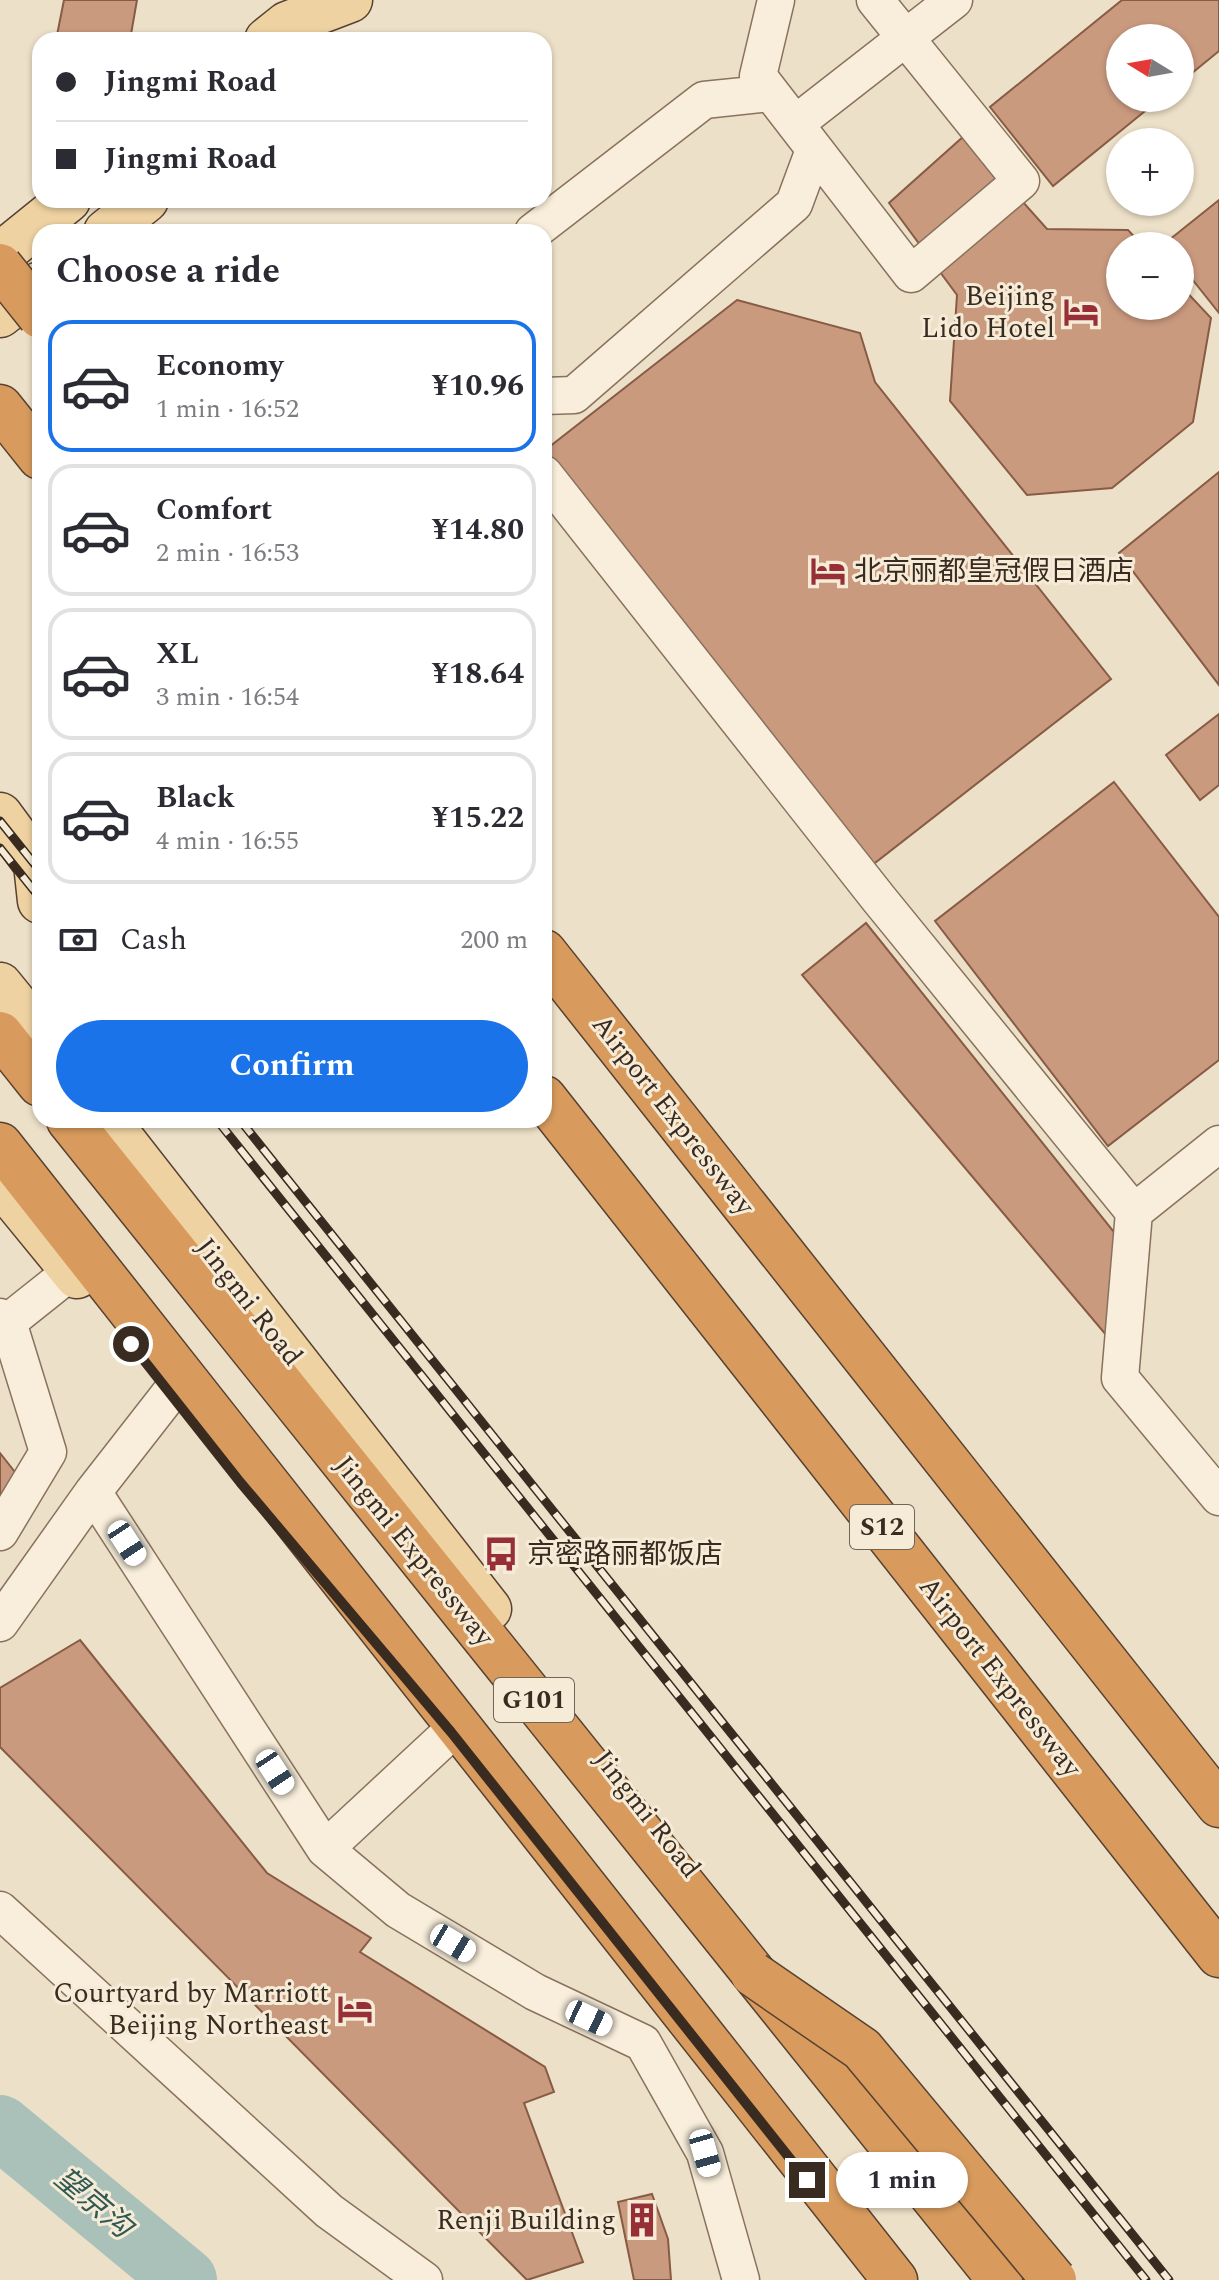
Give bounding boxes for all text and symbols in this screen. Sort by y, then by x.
north arrow [1106,24,1194,112]
map controls [1106,24,1194,320]
text: Jingmi Road [104,59,277,105]
button: + [1106,128,1194,216]
text: Jingmi Road [104,136,277,182]
button: − [1106,232,1194,320]
text: Choose a ride [56,244,280,299]
place label: Beijing Lido Hotel [921,275,1055,350]
hotel icon: Beijing Lido Hotel [1062,293,1100,331]
text: Economy [156,343,283,389]
icon: car [60,350,132,422]
text: ¥10.96 [432,363,524,409]
text: 1 min · 16:52 [156,389,299,429]
text: Comfort [156,487,272,533]
icon: car [60,494,132,566]
text: ¥14.80 [432,507,524,553]
text: 2 min · 16:53 [156,533,299,573]
place label: 北京丽都皇冠假日酒店 [854,550,1134,593]
hotel icon: 北京丽都皇冠假日酒店 [809,552,847,590]
text: XL [156,631,199,677]
icon: car [60,638,132,710]
text: ¥18.64 [432,651,524,697]
text: 3 min · 16:54 [156,677,299,717]
text: Black [156,775,235,821]
icon: car [60,782,132,854]
text: ¥15.22 [432,795,524,841]
text: 4 min · 16:55 [156,821,299,861]
text: Cash [120,917,187,963]
icon: cash [56,918,100,962]
text: 200 m [460,920,528,960]
street label: Airport Expressway [581,1005,766,1226]
button: Confirm [56,1020,528,1112]
street label: Jingmi Road [185,1228,313,1376]
route start [113,1326,149,1362]
street label: Jingmi Expressway [323,1446,506,1657]
road number: S12 [850,1505,914,1549]
car [104,1516,150,1570]
place label: 京密路丽都饭店 [527,1533,723,1576]
bus stop icon: 京密路丽都饭店 [482,1535,520,1573]
street label: Airport Expressway [908,1567,1093,1788]
road number: G101 [494,1678,574,1722]
street label: Jingmi Road [583,1740,711,1888]
car [252,1745,298,1799]
car [426,1920,480,1966]
place label: Courtyard by Marriott Beijing Northeast [53,1972,329,2047]
hotel icon: Courtyard by Marriott Beijing Northeast [336,1990,374,2028]
car [562,1997,616,2039]
car [687,2127,723,2179]
callout: 1 min [835,2152,967,2208]
water label: 望京沟 [44,2156,145,2251]
text: 1 min [867,2160,937,2200]
route end [789,2162,825,2198]
place label: Renji Building [436,2199,616,2242]
building icon: Renji Building [623,2201,661,2239]

